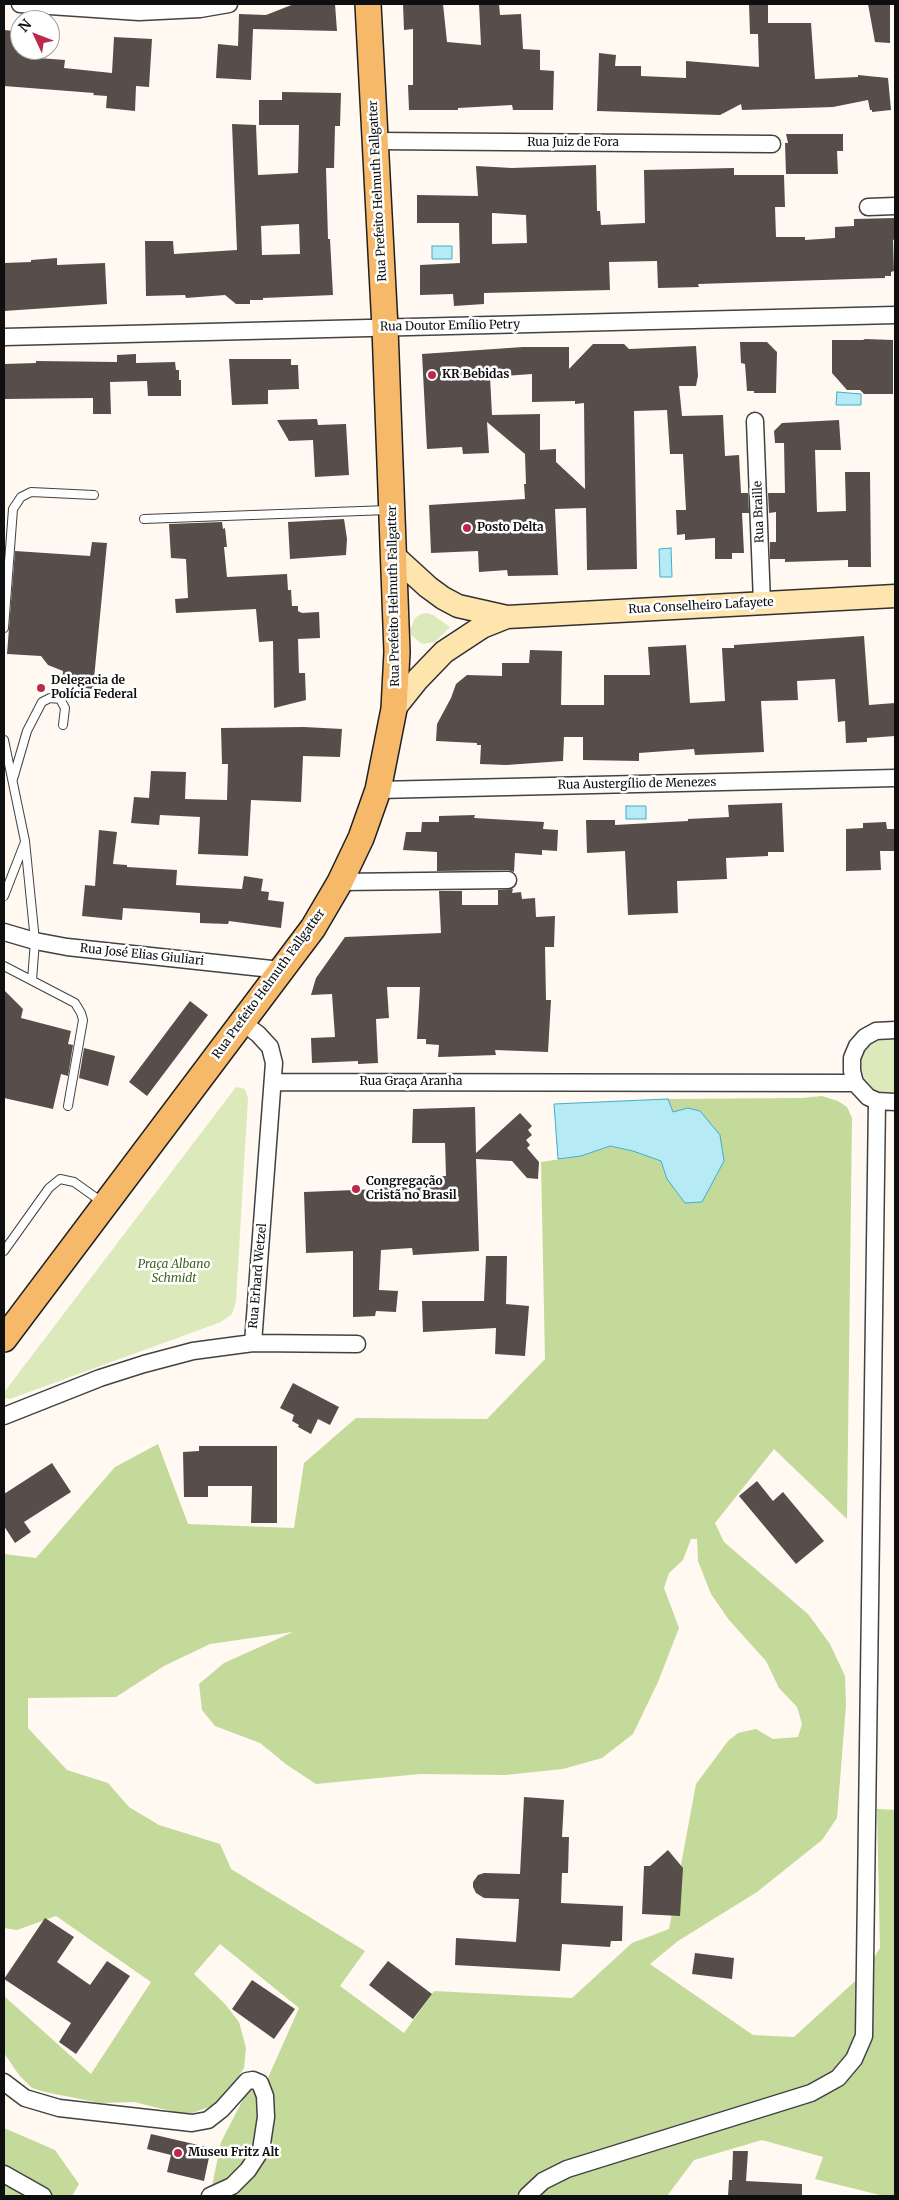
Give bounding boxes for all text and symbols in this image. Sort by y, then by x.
north arrow [10,10,60,60]
text: N [14,15,35,36]
street label: Rua Prefeito Helmuth Fallgatter [366,100,390,282]
street label: Rua Juiz de Fora [527,136,619,150]
street label: Rua Doutor Emílio Petry [380,318,520,334]
place label: KR Bebidas [442,368,509,382]
marker: KR Bebidas [426,369,438,381]
street label: Rua Braille [751,481,767,543]
street label: Rua Prefeito Helmuth Fallgatter [385,505,403,687]
place label: Posto Delta [477,521,544,535]
marker: Posto Delta [461,522,473,534]
street label: Rua Conselheiro Lafayete [628,595,774,617]
place label: Delegacia de Polícia Federal [51,674,137,702]
marker: Delegacia de Polícia Federal [35,682,47,694]
street label: Rua Austergílio de Menezes [558,775,716,793]
street label: Rua Prefeito Helmuth Fallgatter [210,906,328,1062]
street label: Rua José Elias Giuliari [79,941,205,969]
street label: Rua Graça Aranha [359,1075,463,1089]
place label: Congregação Cristã no Brasil [366,1175,457,1203]
marker: Congregação Cristã no Brasil [350,1183,362,1195]
street label: Rua Erhard Wetzel [246,1223,270,1329]
park label: Praça Albano Schmidt [138,1258,210,1286]
place label: Museu Fritz Alt [188,2146,279,2160]
marker: Museu Fritz Alt [172,2147,184,2159]

